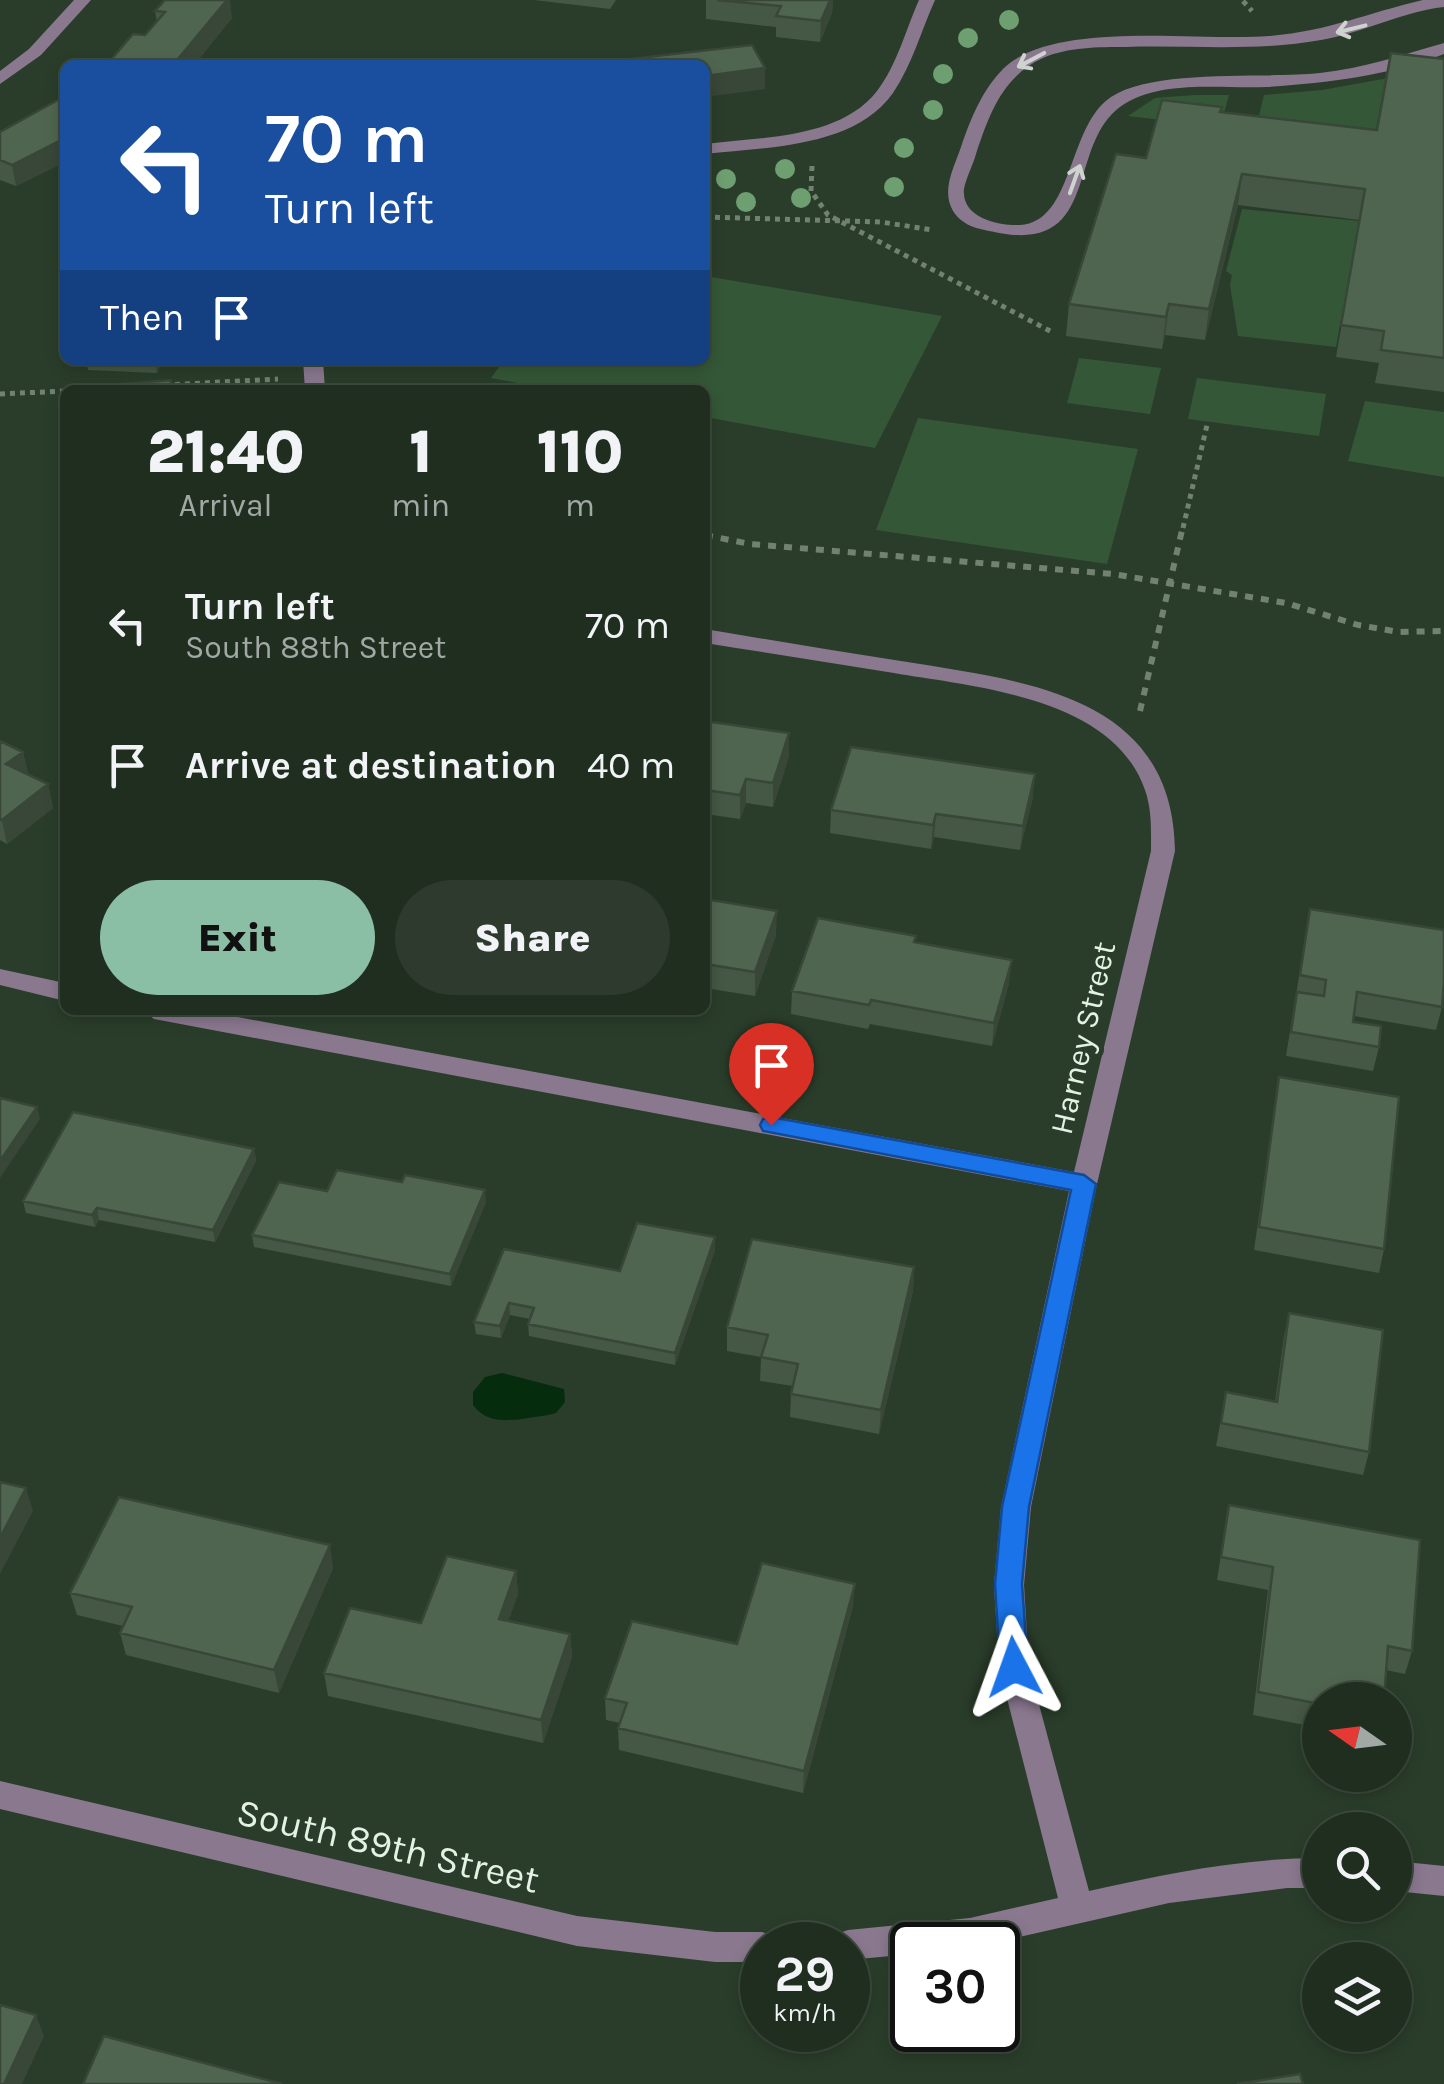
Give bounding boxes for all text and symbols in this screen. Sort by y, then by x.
one-way arrow [1336,21,1368,39]
one-way arrow [1017,51,1047,71]
text: 70 m [265,98,428,180]
icon: left [100,100,230,230]
one-way arrow [1067,164,1085,195]
text: Turn left [265,182,434,234]
icon: arrive [204,290,259,345]
text: Then [100,295,184,340]
text: 21:40 [147,417,305,487]
text: 1 [409,417,432,487]
text: 110 [537,417,623,487]
text: Arrival [179,487,273,524]
text: min [391,487,450,524]
text: m [565,487,595,524]
text: Turn left [185,584,335,629]
icon: left [100,598,155,653]
text: 70 m [585,603,670,648]
text: South 88th Street [185,629,446,666]
icon: arrive [100,738,155,793]
text: Arrive at destination [185,743,557,788]
text: 40 m [587,743,675,788]
button: Exit [100,880,375,995]
button: Share [395,880,670,995]
street label: Harney Street [1043,938,1123,1138]
pin [729,1023,814,1126]
icon: arrive [744,1038,799,1093]
position arrow [962,1615,1066,1719]
north arrow [1302,1682,1412,1792]
map controls [1302,1682,1412,2052]
street label: South 89th Street [232,1789,544,1903]
button: search [1302,1812,1412,1922]
speed limit sign: 30 [890,1922,1020,2052]
button: layers [1302,1942,1412,2052]
text: 29 [775,1945,835,2004]
text: km/h [773,1998,837,2027]

